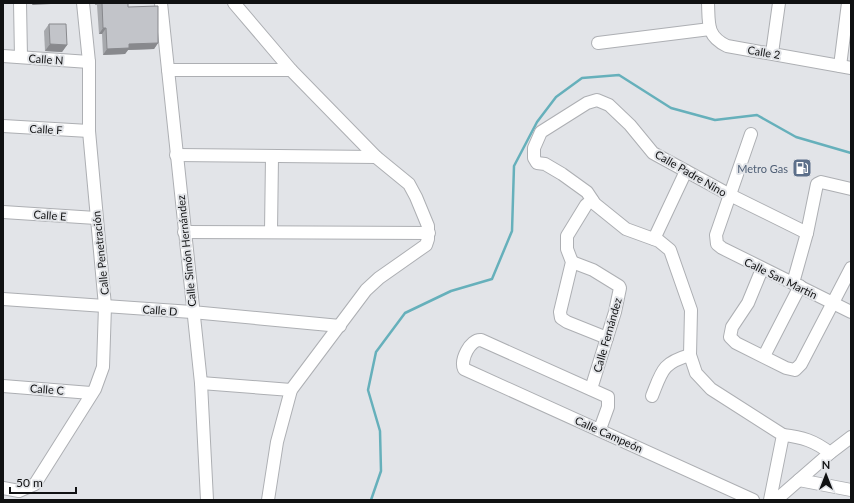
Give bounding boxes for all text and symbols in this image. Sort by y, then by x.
street label: Calle 2 [747,43,781,61]
street label: Calle N [28,51,64,67]
street label: Calle F [29,122,63,136]
street label: Calle Padre Nino [653,147,729,199]
fuel station icon: Metro Gas [791,157,813,179]
place label: Metro Gas [737,162,788,175]
street label: Calle Simón Hernández [174,195,198,307]
street label: Calle E [33,207,67,223]
street label: Calle Penetración [89,210,111,296]
street label: Calle San Martín [742,255,820,301]
street label: Calle Fernández [590,296,624,374]
street label: Calle D [142,302,178,318]
street label: Calle C [30,381,65,397]
street label: Calle Campeón [573,413,645,455]
north arrow [806,455,846,495]
text: N [822,458,830,471]
scale bar [10,469,76,495]
text: 50 m [16,475,43,490]

